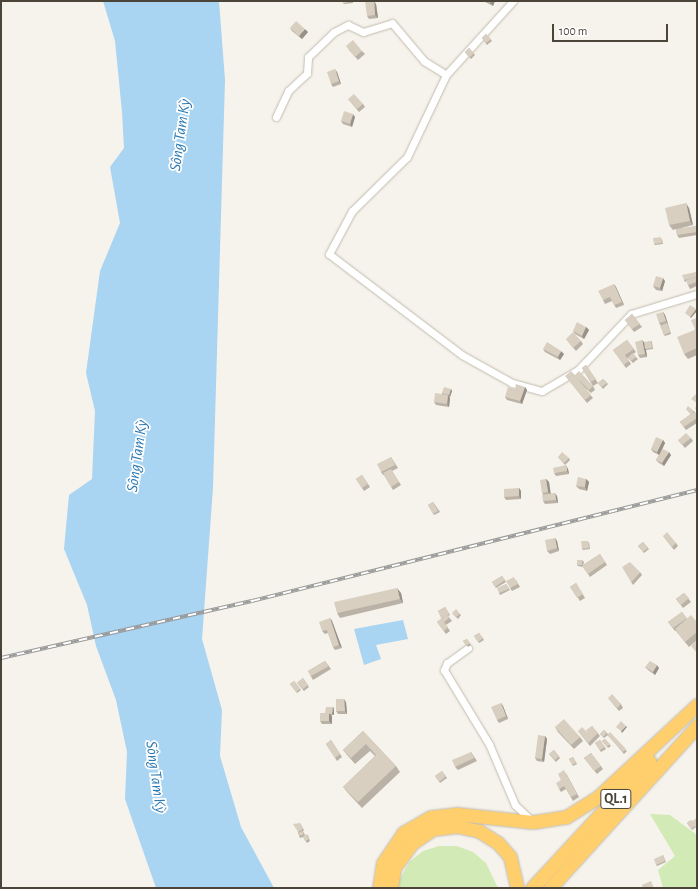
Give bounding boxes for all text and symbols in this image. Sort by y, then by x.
scale bar [554,16,670,42]
text: 100 m [559,25,587,37]
water label: Sông Tam Kỳ [165,98,195,172]
water label: Sông Tam Kỳ [122,419,152,493]
water label: Sông Tam Kỳ [141,740,171,814]
road number: QL.1 [600,787,632,811]

